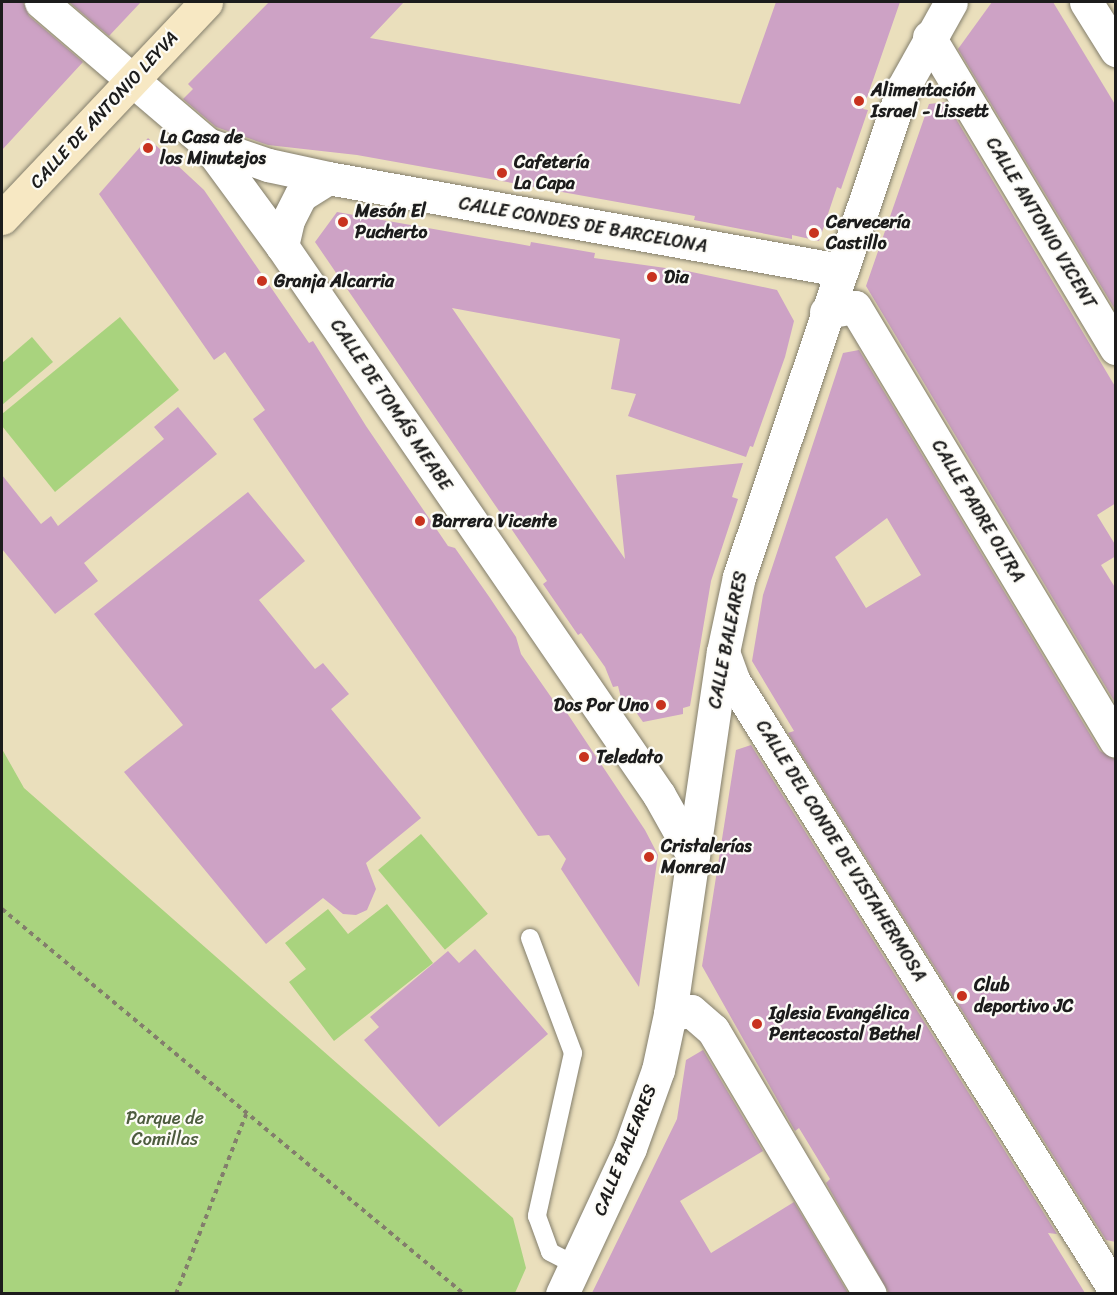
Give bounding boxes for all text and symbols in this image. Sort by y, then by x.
street label: CALLE DE ANTONIO LEYVA [24,26,184,194]
place label: Alimentación Israel - Lissett [871,80,989,122]
marker: Alimentación Israel - Lissett [852,94,866,108]
place label: La Casa de los Minutejos [160,127,265,170]
street label: CALLE ANTONIO VICENT [981,133,1101,313]
marker: La Casa de los Minutejos [141,141,155,155]
place label: Cafetería La Capa [514,152,589,195]
marker: Cafetería La Capa [495,166,509,180]
street label: CALLE CONDES DE BARCELONA [457,193,709,257]
place label: Mesón El Pucherto [355,201,427,244]
place label: Cervecería Castillo [826,212,911,254]
marker: Mesón El Pucherto [336,215,350,229]
marker: Cervecería Castillo [807,226,821,240]
place label: Dia [664,266,689,288]
place label: Granja Alcarria [274,270,394,292]
marker: Dia [645,270,659,284]
marker: Granja Alcarria [255,274,269,288]
street label: CALLE DE TOMÁS MEABE [326,316,456,494]
street label: CALLE PADRE OLTRA [927,436,1029,586]
place label: Barrera Vicente [432,510,557,532]
marker: Barrera Vicente [413,514,427,528]
street label: CALLE BALEARES [704,569,752,711]
place label: Dos Por Uno [553,694,649,716]
marker: Dos Por Uno [654,698,668,712]
street label: CALLE DEL CONDE DE VISTAHERMOSA [751,716,931,986]
place label: Teledato [596,746,663,768]
marker: Teledato [577,750,591,764]
place label: Cristalerías Monreal [661,836,752,878]
marker: Cristalerías Monreal [642,850,656,864]
place label: Club deportivo JC [974,975,1073,1018]
marker: Club deportivo JC [955,989,969,1003]
place label: Iglesia Evangélica Pentecostal Bethel [769,1003,921,1046]
marker: Iglesia Evangélica Pentecostal Bethel [750,1017,764,1031]
street label: CALLE BALEARES [589,1081,661,1219]
park label: Parque de Comillas [126,1108,204,1150]

